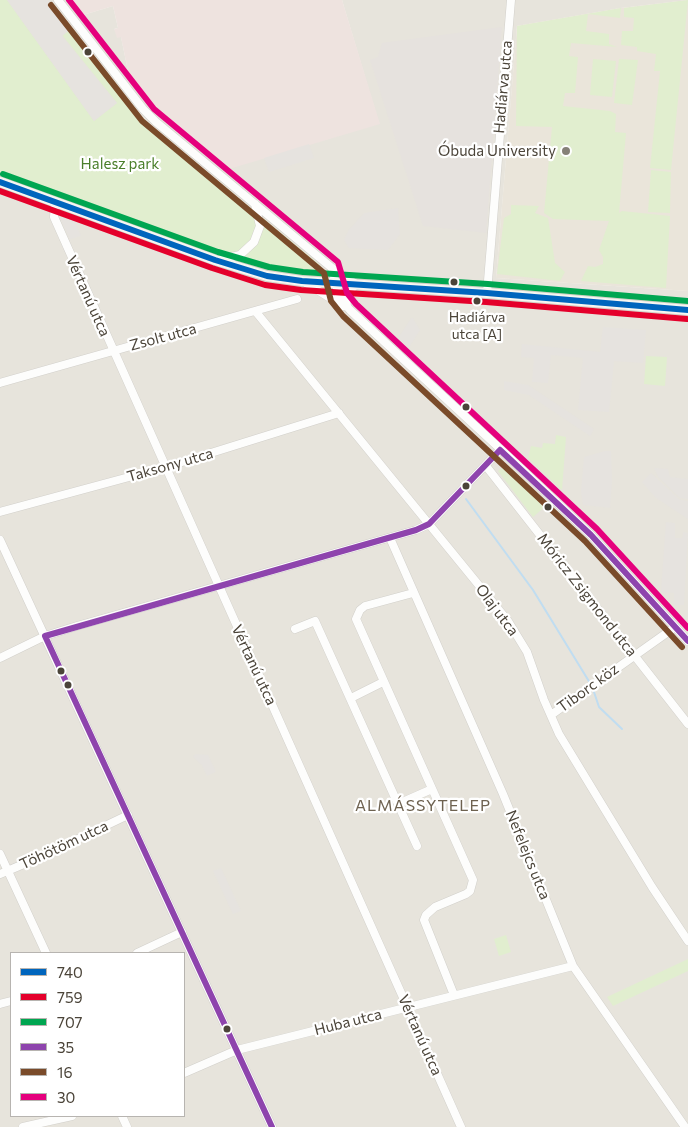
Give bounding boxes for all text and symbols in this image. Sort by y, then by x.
street label: Hadiárva utca [490,40,516,134]
unlabelled marker [83,47,93,57]
place label: Óbuda University [438,142,556,160]
marker: Óbuda University [560,145,572,157]
park label: Halesz park [81,155,159,173]
street label: Vértanú utca [62,253,114,339]
unlabelled marker [449,277,459,287]
marker: Hadiárva utca [A] [472,296,482,306]
place label: Hadiárva utca [A] [449,309,505,342]
street label: Zsolt utca [128,319,198,355]
unlabelled marker [461,402,471,412]
street label: Taksony utca [125,444,215,486]
unlabelled marker [461,481,471,491]
unlabelled marker [543,502,553,512]
street label: Móricz Zsigmond utca [533,530,641,660]
street label: Olaj utca [472,581,522,639]
street label: Vértanú utca [228,622,280,708]
street label: Tiborc köz [554,660,622,716]
unlabelled marker [56,666,66,676]
unlabelled marker [63,680,73,690]
district label: ALMÁSSYTELEP [354,796,492,816]
street label: Nefelejcs utca [502,808,554,902]
street label: Töhötöm utca [17,817,111,873]
legend [10,952,185,1117]
text: 740 [57,963,83,981]
text: 759 [57,988,83,1006]
street label: Vértanú utca [394,992,446,1078]
street label: Huba utca [312,1005,384,1039]
text: 707 [57,1013,83,1031]
unlabelled marker [222,1024,232,1034]
text: 35 [57,1038,74,1056]
text: 16 [57,1063,73,1081]
text: 30 [57,1088,75,1106]

